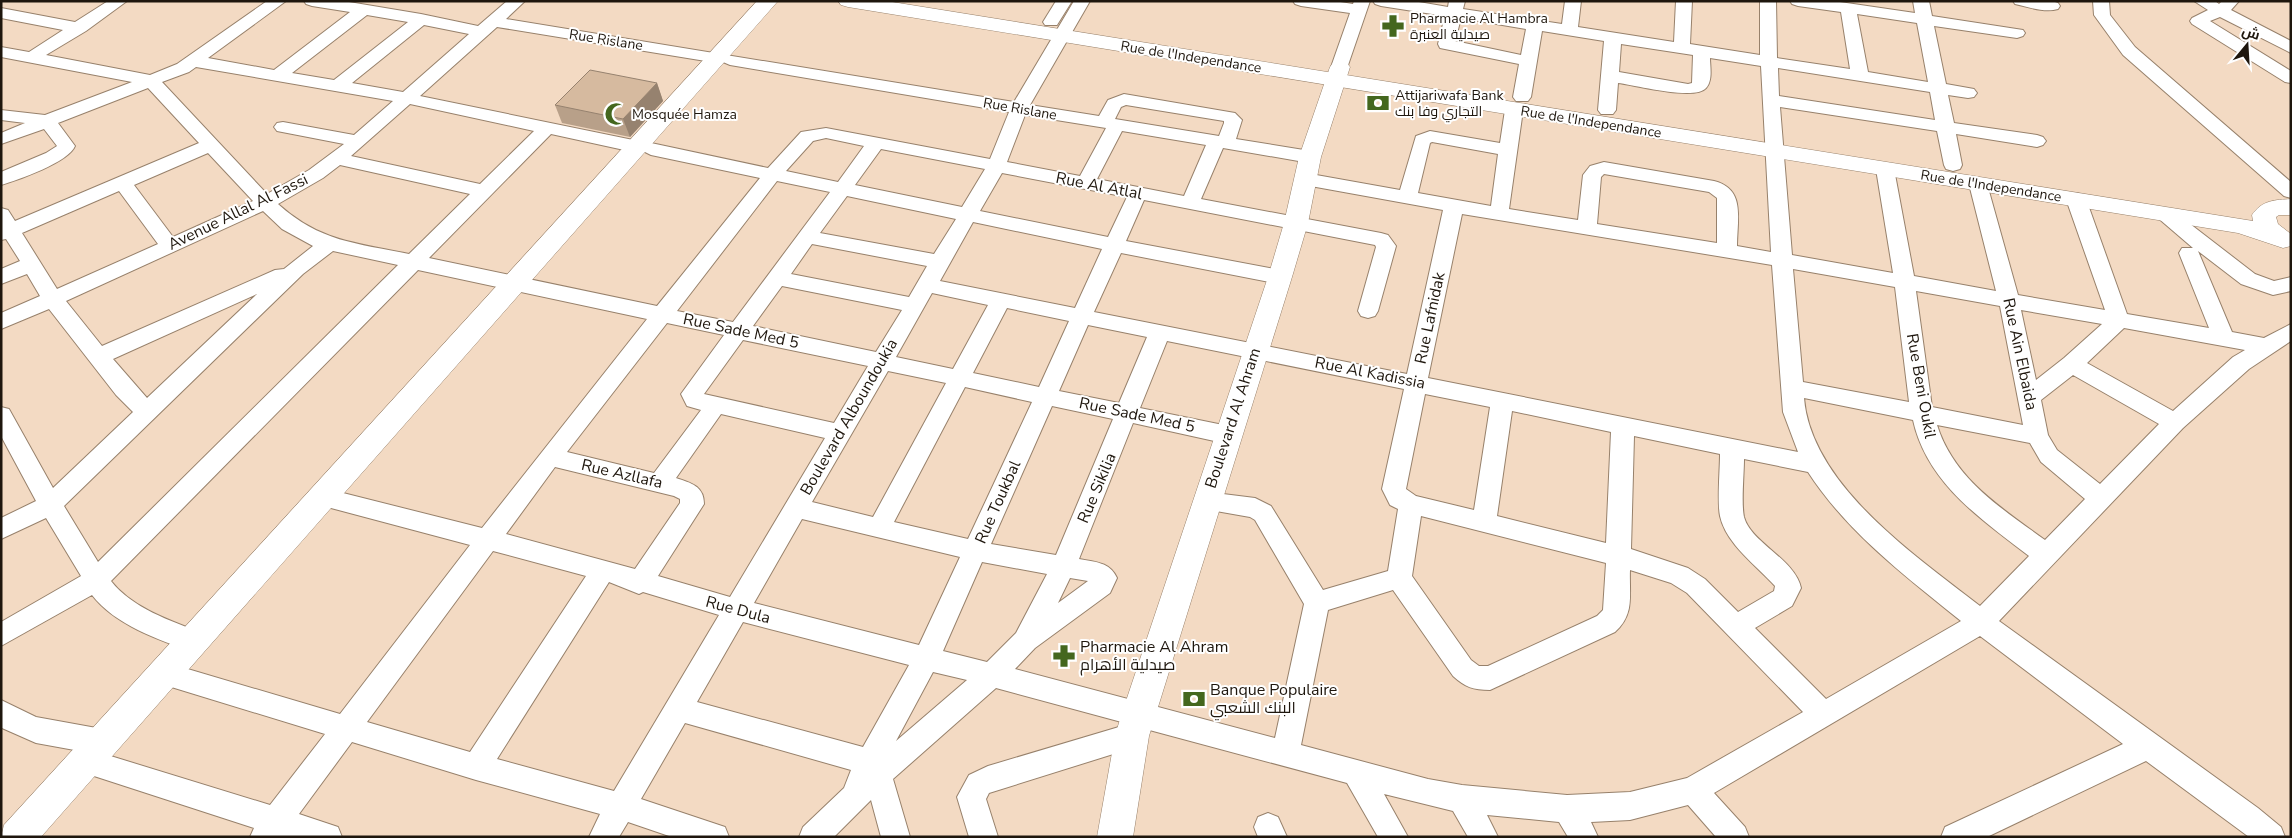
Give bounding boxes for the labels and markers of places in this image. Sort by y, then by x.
place label: Pharmacie Al Hambra صيدلية العنبرة [1410,9,1548,44]
pharmacy icon: Pharmacie Al Hambra صيدلية العنبرة [1380,13,1406,39]
place label: Attijariwafa Bank التجاري وفا بنك [1395,86,1504,123]
bank icon: Attijariwafa Bank التجاري وفا بنك [1365,90,1391,116]
mosque icon: Mosquée Hamza [603,101,629,127]
place label: Mosquée Hamza [632,105,737,124]
place label: Pharmacie Al Ahram صيدلية الأهرام [1080,636,1228,676]
pharmacy icon: Pharmacie Al Ahram صيدلية الأهرام [1051,643,1077,669]
place label: Banque Populaire البنك الشعبي [1210,679,1337,721]
bank icon: Banque Populaire البنك الشعبي [1181,686,1207,712]

